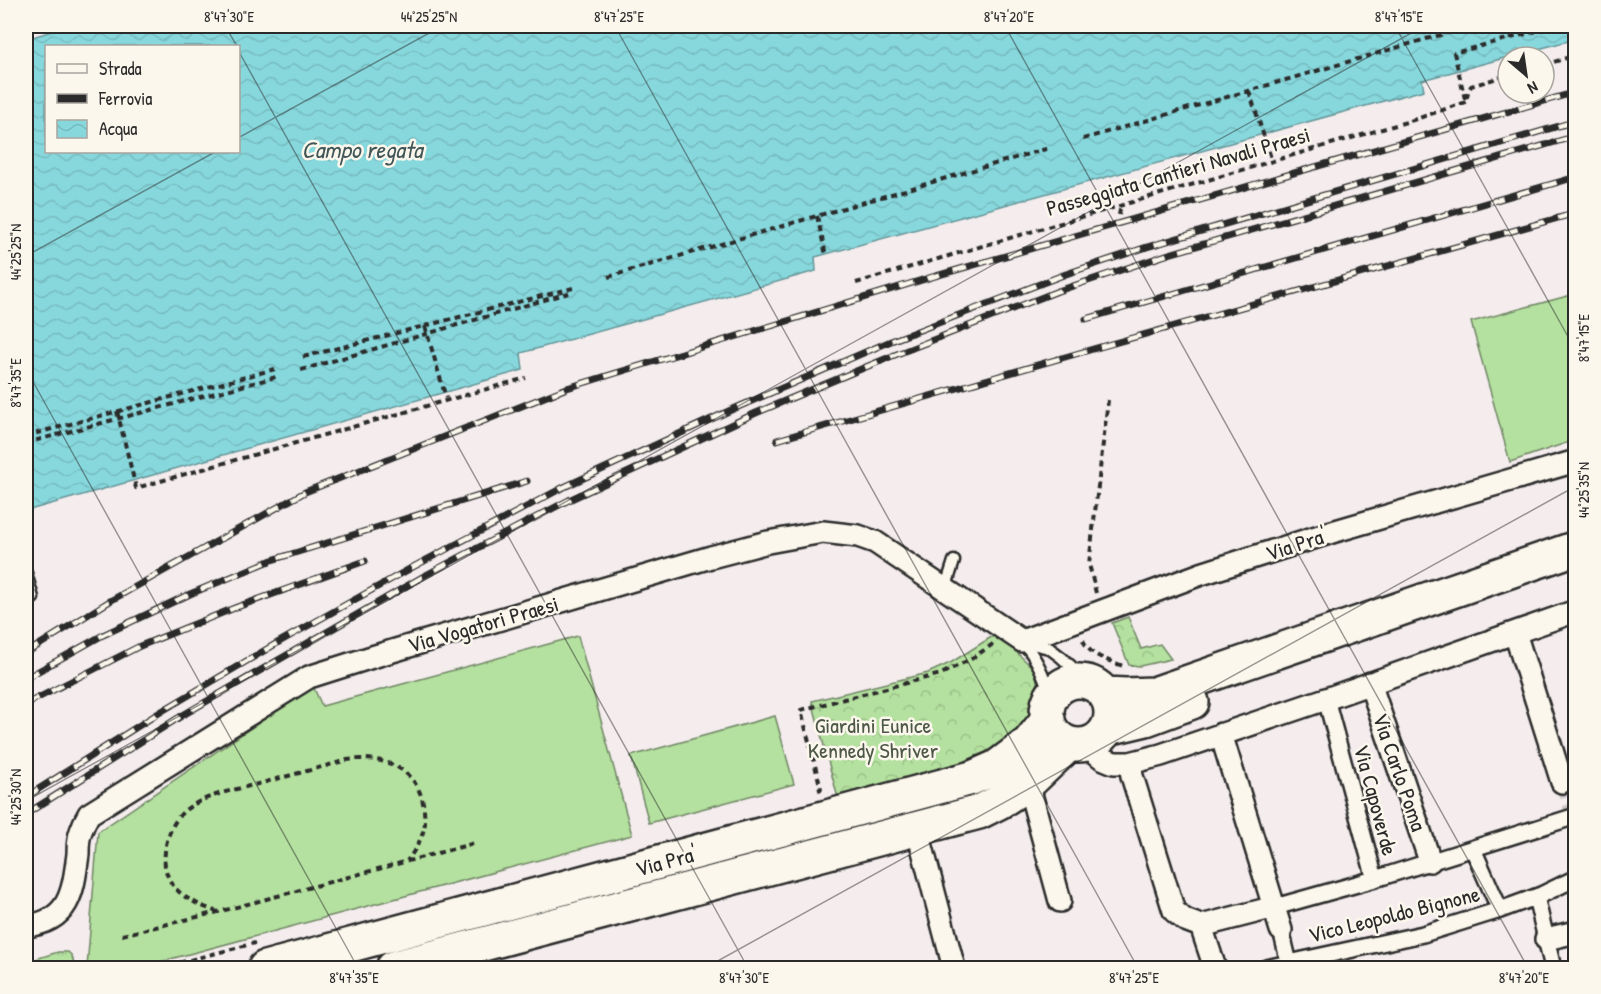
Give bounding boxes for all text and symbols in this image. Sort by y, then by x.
text: 8°47'30"E [204,6,254,27]
text: 44°25'25"N [401,6,457,27]
text: 8°47'25"E [594,6,644,27]
text: 8°47'20"E [984,6,1035,27]
text: 8°47'15"E [1375,6,1424,27]
legend [45,45,240,153]
north arrow [1496,45,1556,105]
text: Strada [99,56,142,81]
text: N [1524,76,1542,100]
text: Ferrovia [98,86,152,111]
text: Acqua [99,116,137,141]
street label: Passeggiata Cantieri Navali Praesi [1043,119,1313,223]
water label: Campo regata [302,133,425,166]
text: 44°25'25"N [5,224,26,280]
text: 8°47'15"E [1573,313,1594,362]
text: 8°47'35"E [5,358,26,408]
text: 44°25'35"N [1573,462,1594,518]
street label: Via Pra' [1262,520,1330,568]
street label: Via Vogatori Praesi [404,588,562,660]
street label: Via Carlo Poma [1366,709,1434,835]
park label: Giardini Eunice Kennedy Shriver [808,710,939,765]
street label: Via Capoverde [1347,741,1405,859]
text: 44°25'30"N [5,769,26,825]
street label: Via Pra' [632,838,700,884]
street label: Vico Leopoldo Bignone [1305,878,1483,950]
text: 8°47'35"E [329,967,379,988]
text: 8°47'30"E [719,967,769,988]
text: 8°47'25"E [1109,967,1159,988]
text: 8°47'20"E [1499,967,1550,988]

